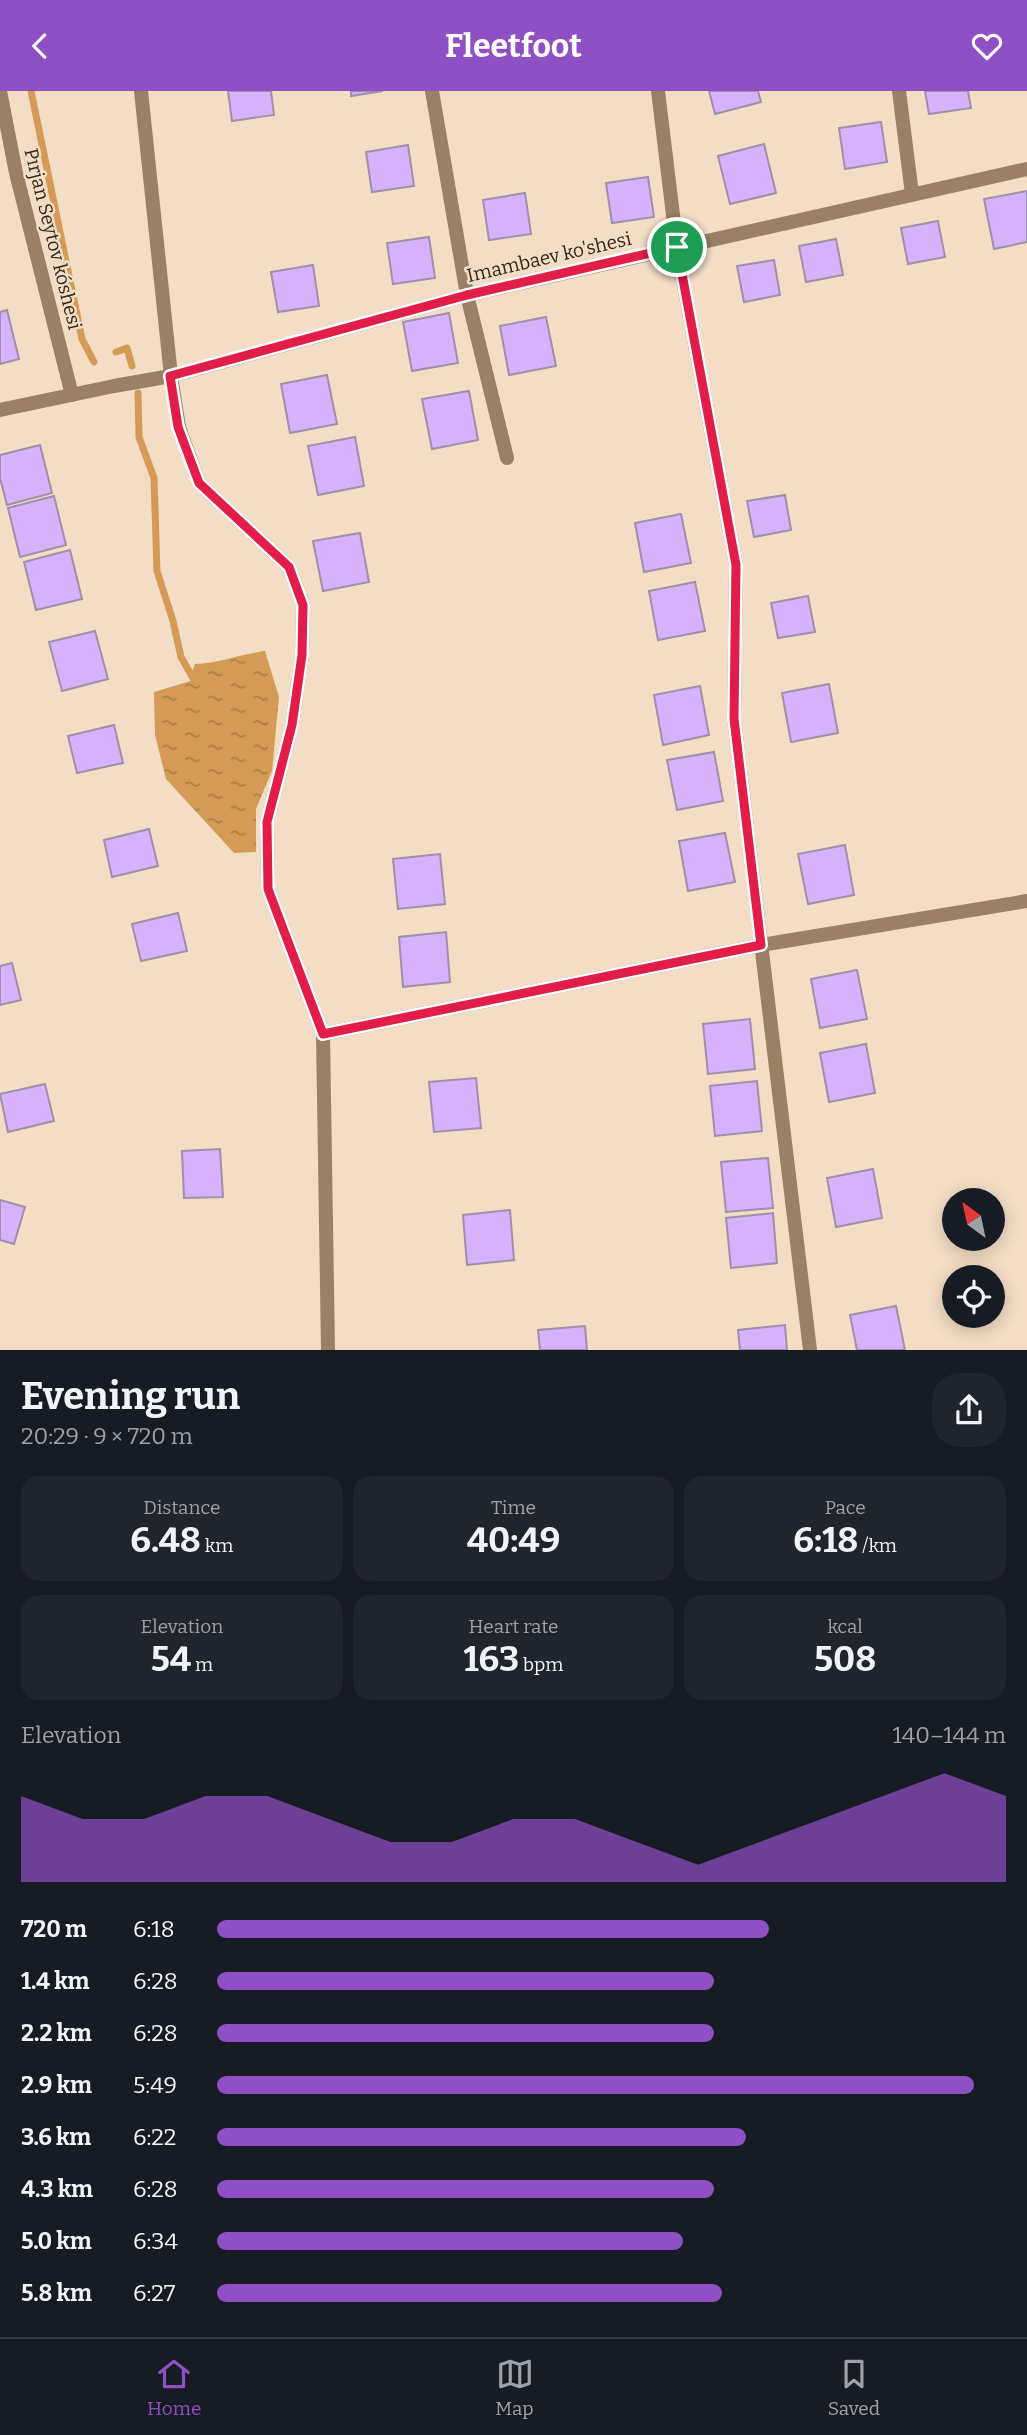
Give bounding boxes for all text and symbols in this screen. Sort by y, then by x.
icon: back [21,27,59,65]
text: Fleetfoot [445,27,582,65]
icon: heart [968,27,1006,65]
street label: Pırjan Seytov kóshesi [19,146,87,332]
pin [647,217,707,277]
street label: Imambaev ko'shesi [464,227,634,287]
icon: arrive [658,228,696,266]
north arrow [942,1188,1004,1251]
map controls [942,1188,1005,1328]
button: locate [942,1265,1005,1328]
text: Evening run [21,1373,240,1419]
button: share [932,1373,1006,1447]
text: 20:29 · 9 × 720 m [21,1422,193,1450]
text: Distance [143,1496,220,1519]
text: Time [491,1496,536,1519]
text: Pace [825,1496,866,1519]
text: 6.48 [130,1519,201,1561]
text: 40:49 [467,1519,560,1561]
text: 6:18 [793,1519,858,1561]
text: km [201,1534,233,1557]
text: /km [858,1534,897,1557]
text: Elevation [140,1615,223,1638]
text: Heart rate [469,1615,558,1638]
text: kcal [827,1615,863,1638]
text: 54 [151,1638,191,1680]
text: 163 [463,1638,519,1680]
text: 508 [814,1638,876,1680]
text: m [191,1653,213,1676]
text: bpm [519,1653,563,1676]
text: Elevation [21,1721,121,1749]
text: 140–144 m [892,1721,1006,1749]
text: 720 m [21,1915,87,1943]
text: 6:18 [133,1915,175,1943]
text: 1.4 km [21,1967,89,1995]
text: 6:28 [133,1967,178,1995]
text: 2.2 km [21,2019,92,2047]
text: 6:28 [133,2019,178,2047]
text: 2.9 km [21,2071,92,2099]
text: 5:49 [133,2071,177,2099]
text: 3.6 km [21,2123,91,2151]
text: 6:22 [133,2123,176,2151]
text: 4.3 km [21,2175,93,2203]
text: 6:28 [133,2175,178,2203]
text: 5.0 km [21,2227,92,2255]
text: 6:34 [133,2227,178,2255]
text: 5.8 km [21,2279,92,2307]
text: 6:27 [133,2279,175,2307]
tab: Home [147,2355,201,2420]
tab: Map [495,2355,534,2420]
tab: Saved [828,2355,880,2420]

